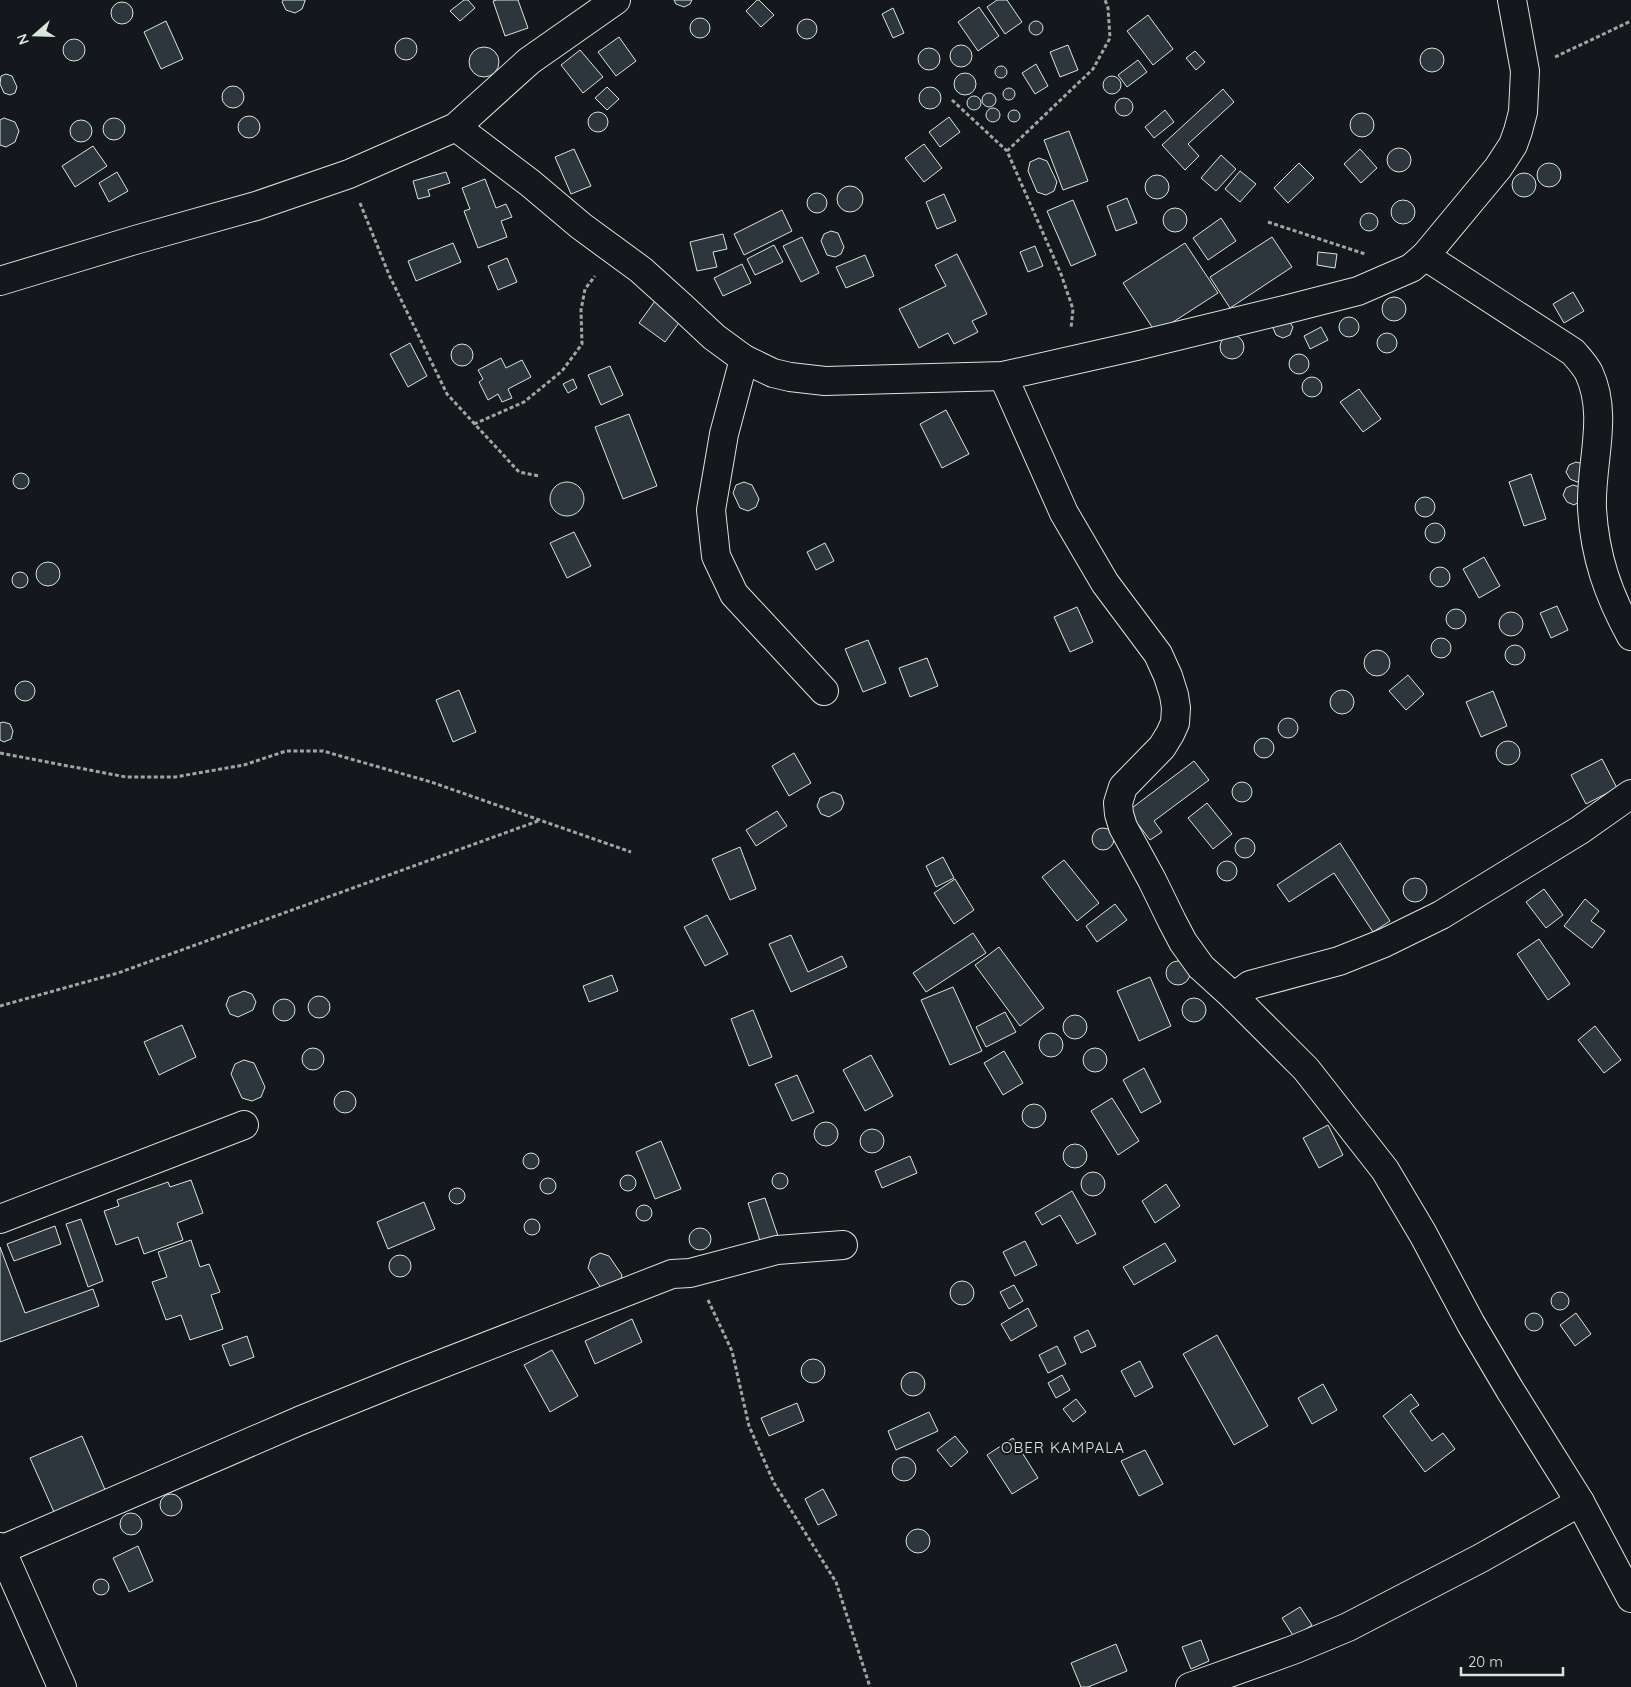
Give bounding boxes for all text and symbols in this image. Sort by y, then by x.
north arrow [10,10,60,60]
text: N [13,32,33,47]
district label: OBER KAMPALA [1001,1438,1125,1457]
scale bar [1461,1644,1564,1676]
text: 20 m [1468,1652,1503,1671]

